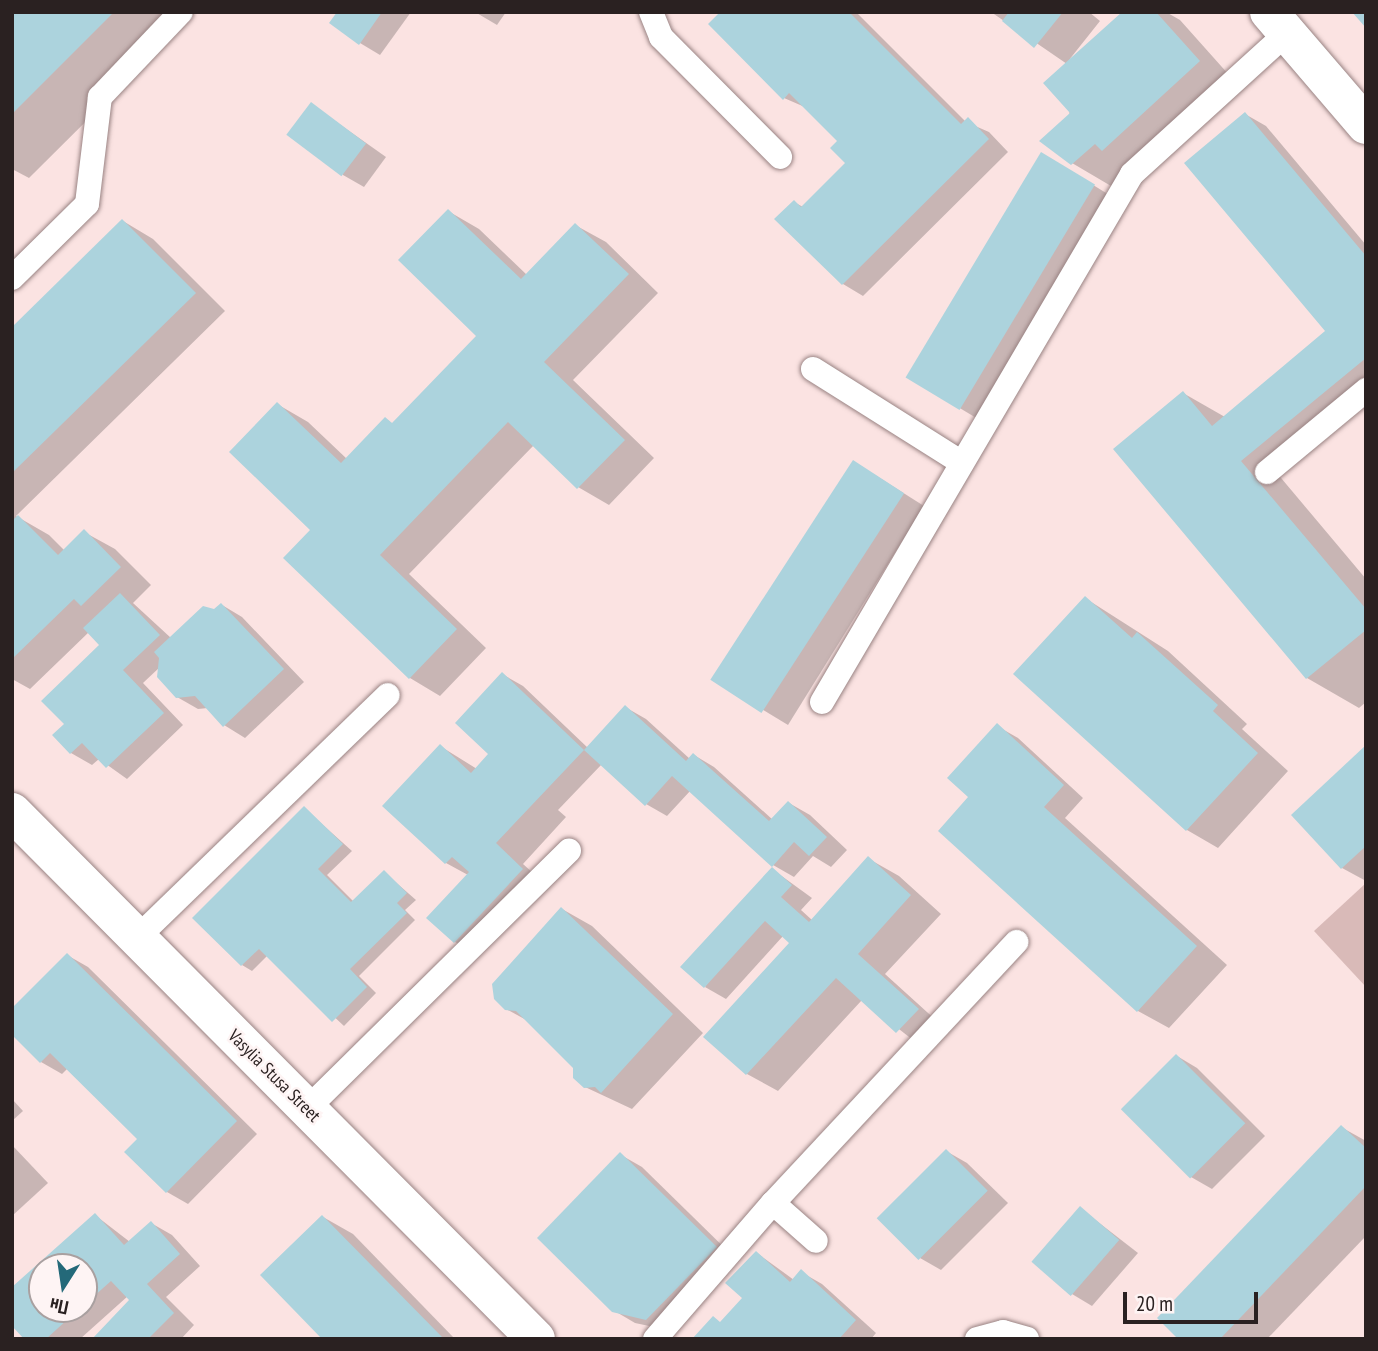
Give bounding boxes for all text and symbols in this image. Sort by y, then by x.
street label: Vasylia Stusa Street [223,1025,325,1127]
north arrow [28,1253,98,1323]
scale bar [1126,1278,1261,1322]
text: 20 m [1136,1290,1173,1317]
text: Пн [48,1293,71,1320]

